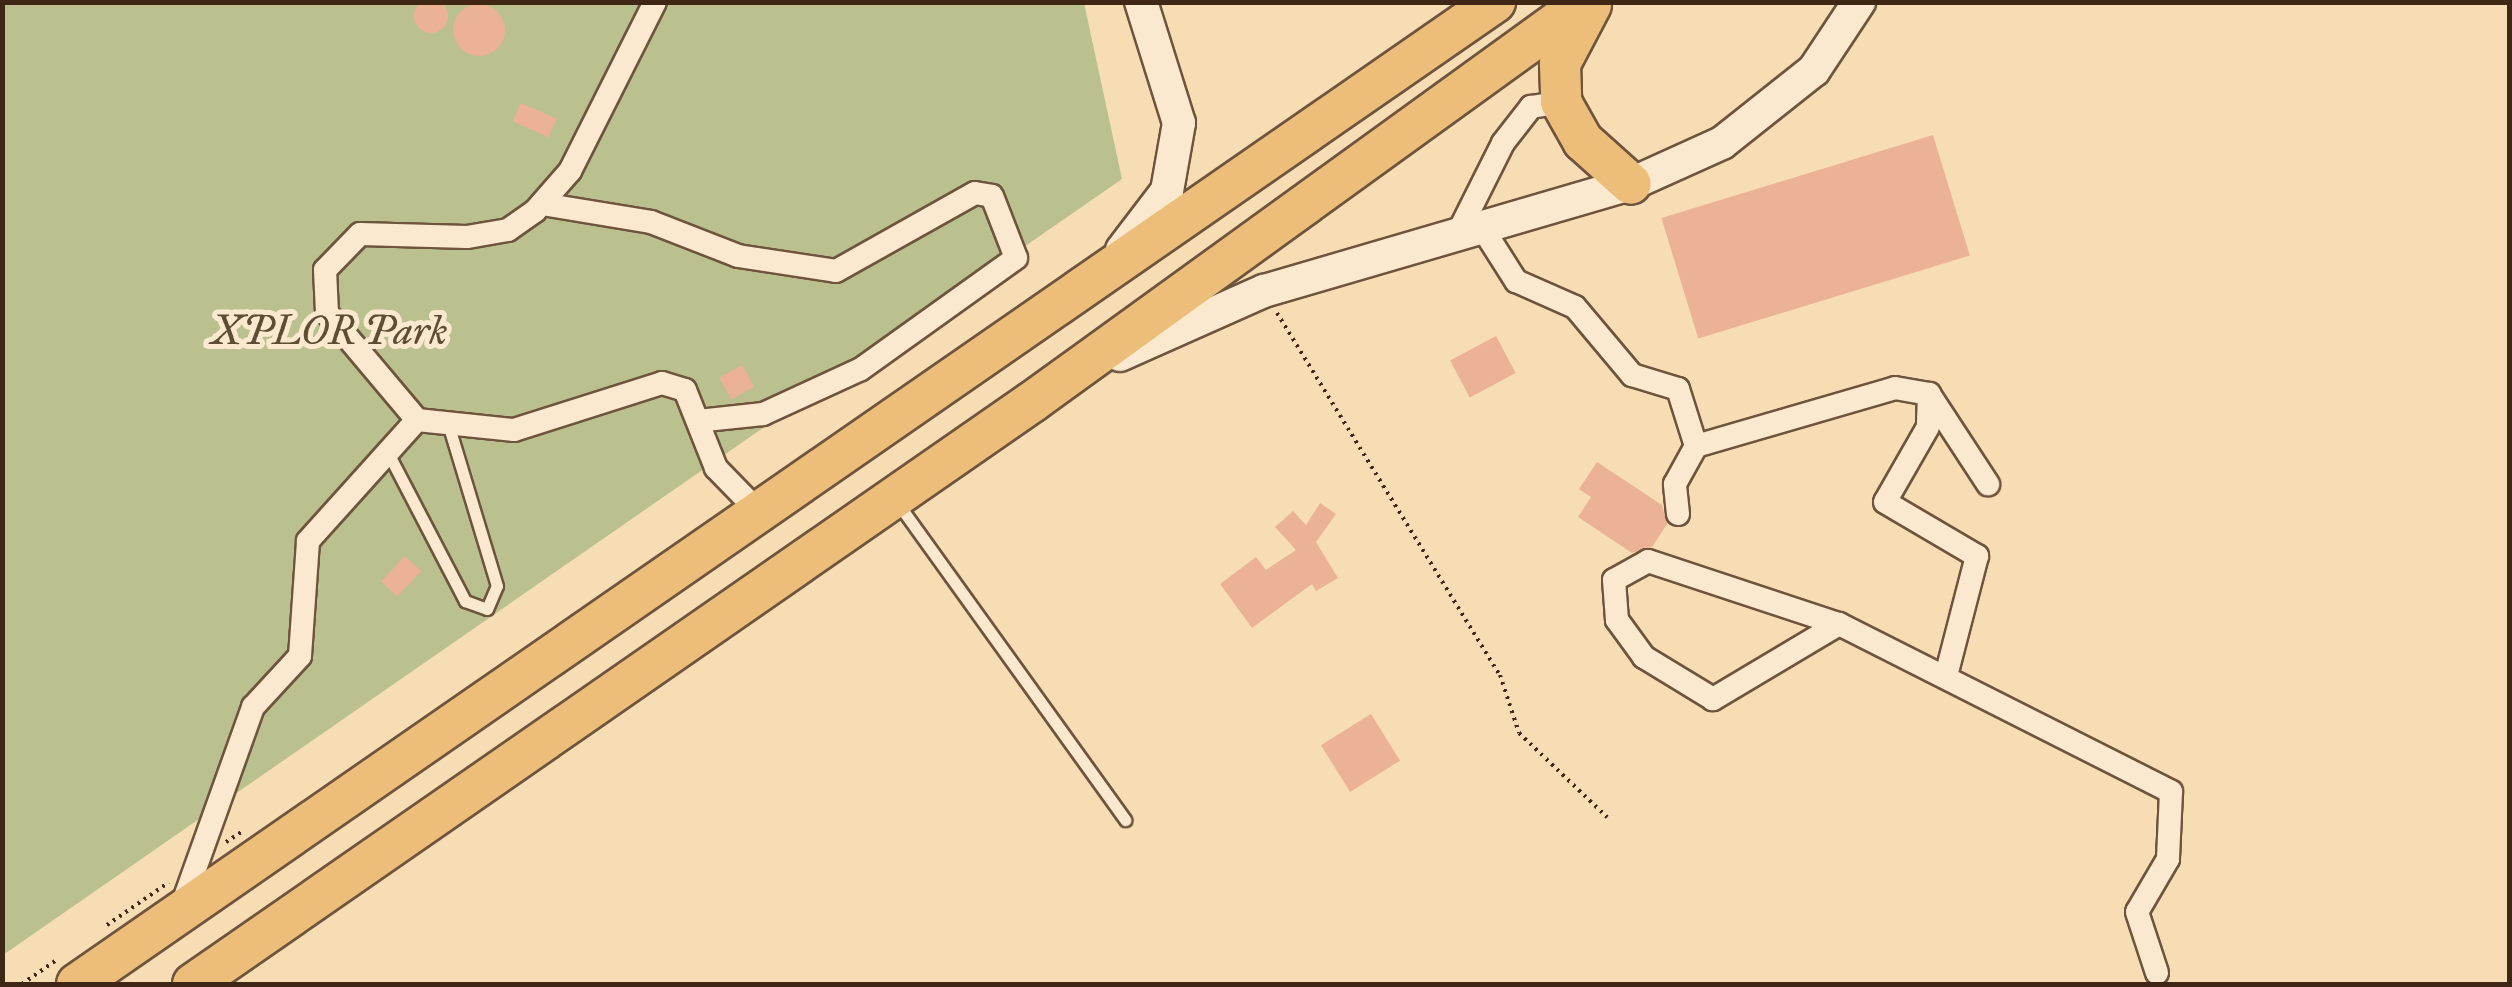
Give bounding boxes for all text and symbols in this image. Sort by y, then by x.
park label: XPLOR Park [211,307,447,355]

